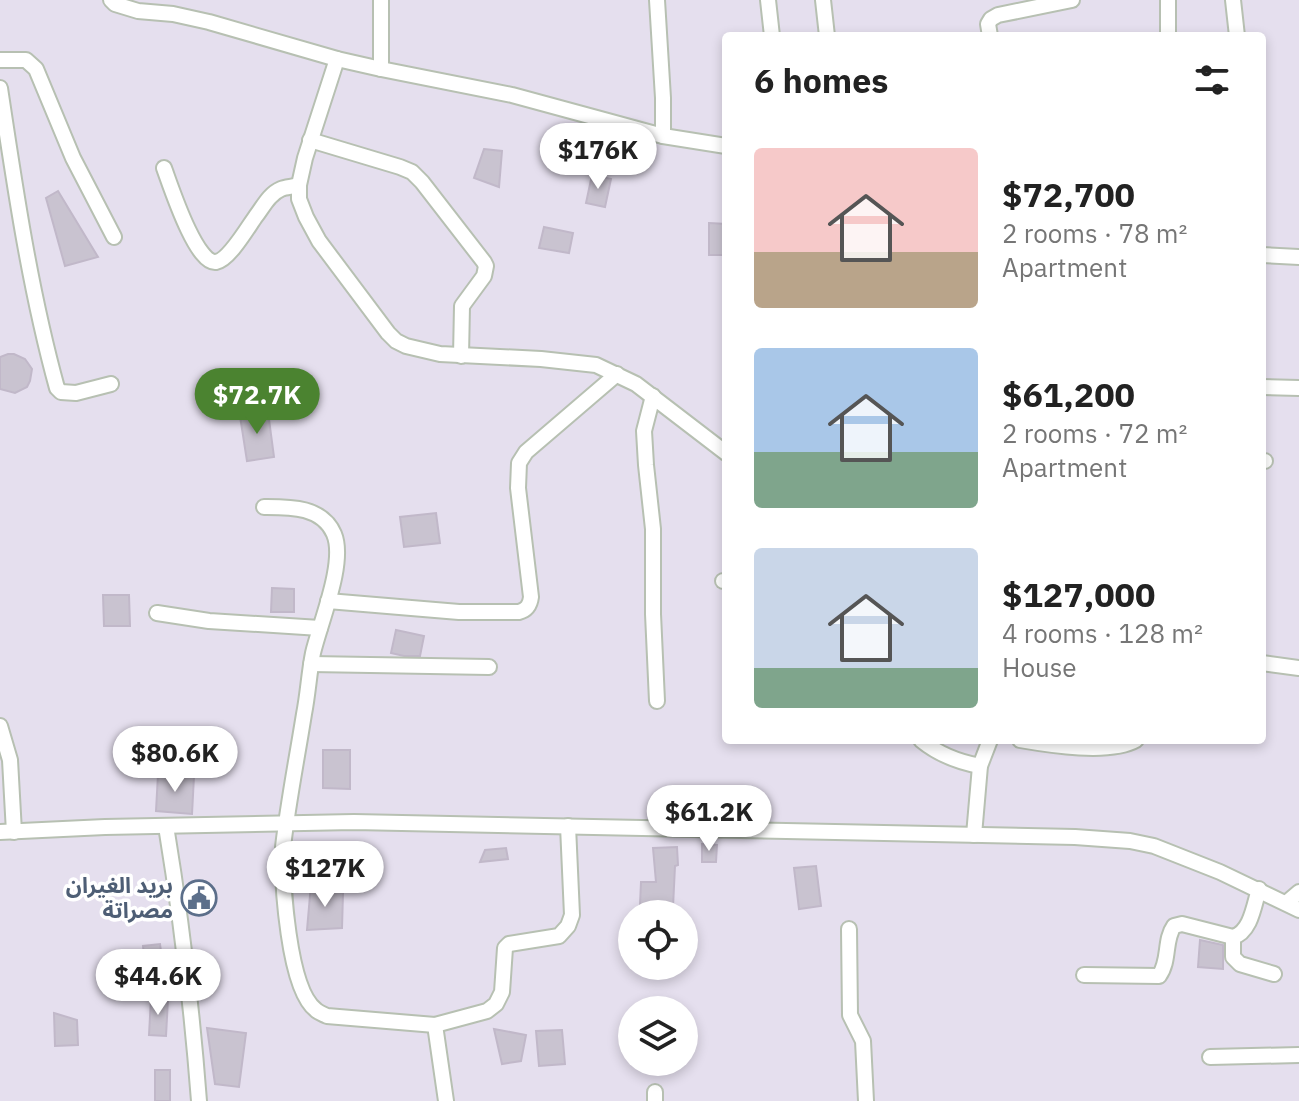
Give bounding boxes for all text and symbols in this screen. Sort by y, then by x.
text: 6 homes [754,58,889,102]
icon: filters [1190,58,1234,102]
pin: $176K [542,123,654,191]
text: $176K [558,132,638,166]
text: $72,700 [1002,172,1135,216]
icon: home [818,180,914,276]
text: 2 rooms · 78 m² [1002,216,1187,250]
text: Apartment [1002,250,1127,284]
pin: $72.7K [192,368,322,436]
text: $61,200 [1002,372,1135,416]
text: $72.7K [213,377,301,411]
icon: home [818,380,914,476]
text: 2 rooms · 72 m² [1002,416,1187,450]
text: Apartment [1002,450,1127,484]
text: $127,000 [1002,572,1155,616]
icon: home [818,580,914,676]
text: 4 rooms · 128 m² [1002,616,1203,650]
text: House [1002,650,1077,684]
pin: $80.6K [110,726,240,794]
text: $80.6K [131,735,219,769]
pin: $61.2K [644,785,774,853]
text: $61.2K [665,794,753,828]
pin: $127K [269,841,381,909]
text: $127K [285,850,365,884]
place label: بريد الغيران مصراتة [66,870,173,924]
public building icon: بريد الغيران مصراتة [180,879,218,917]
map controls [618,900,698,1076]
button: locate [618,900,698,980]
pin: $44.6K [93,949,223,1017]
text: $44.6K [114,958,202,992]
button: layers [618,996,698,1076]

